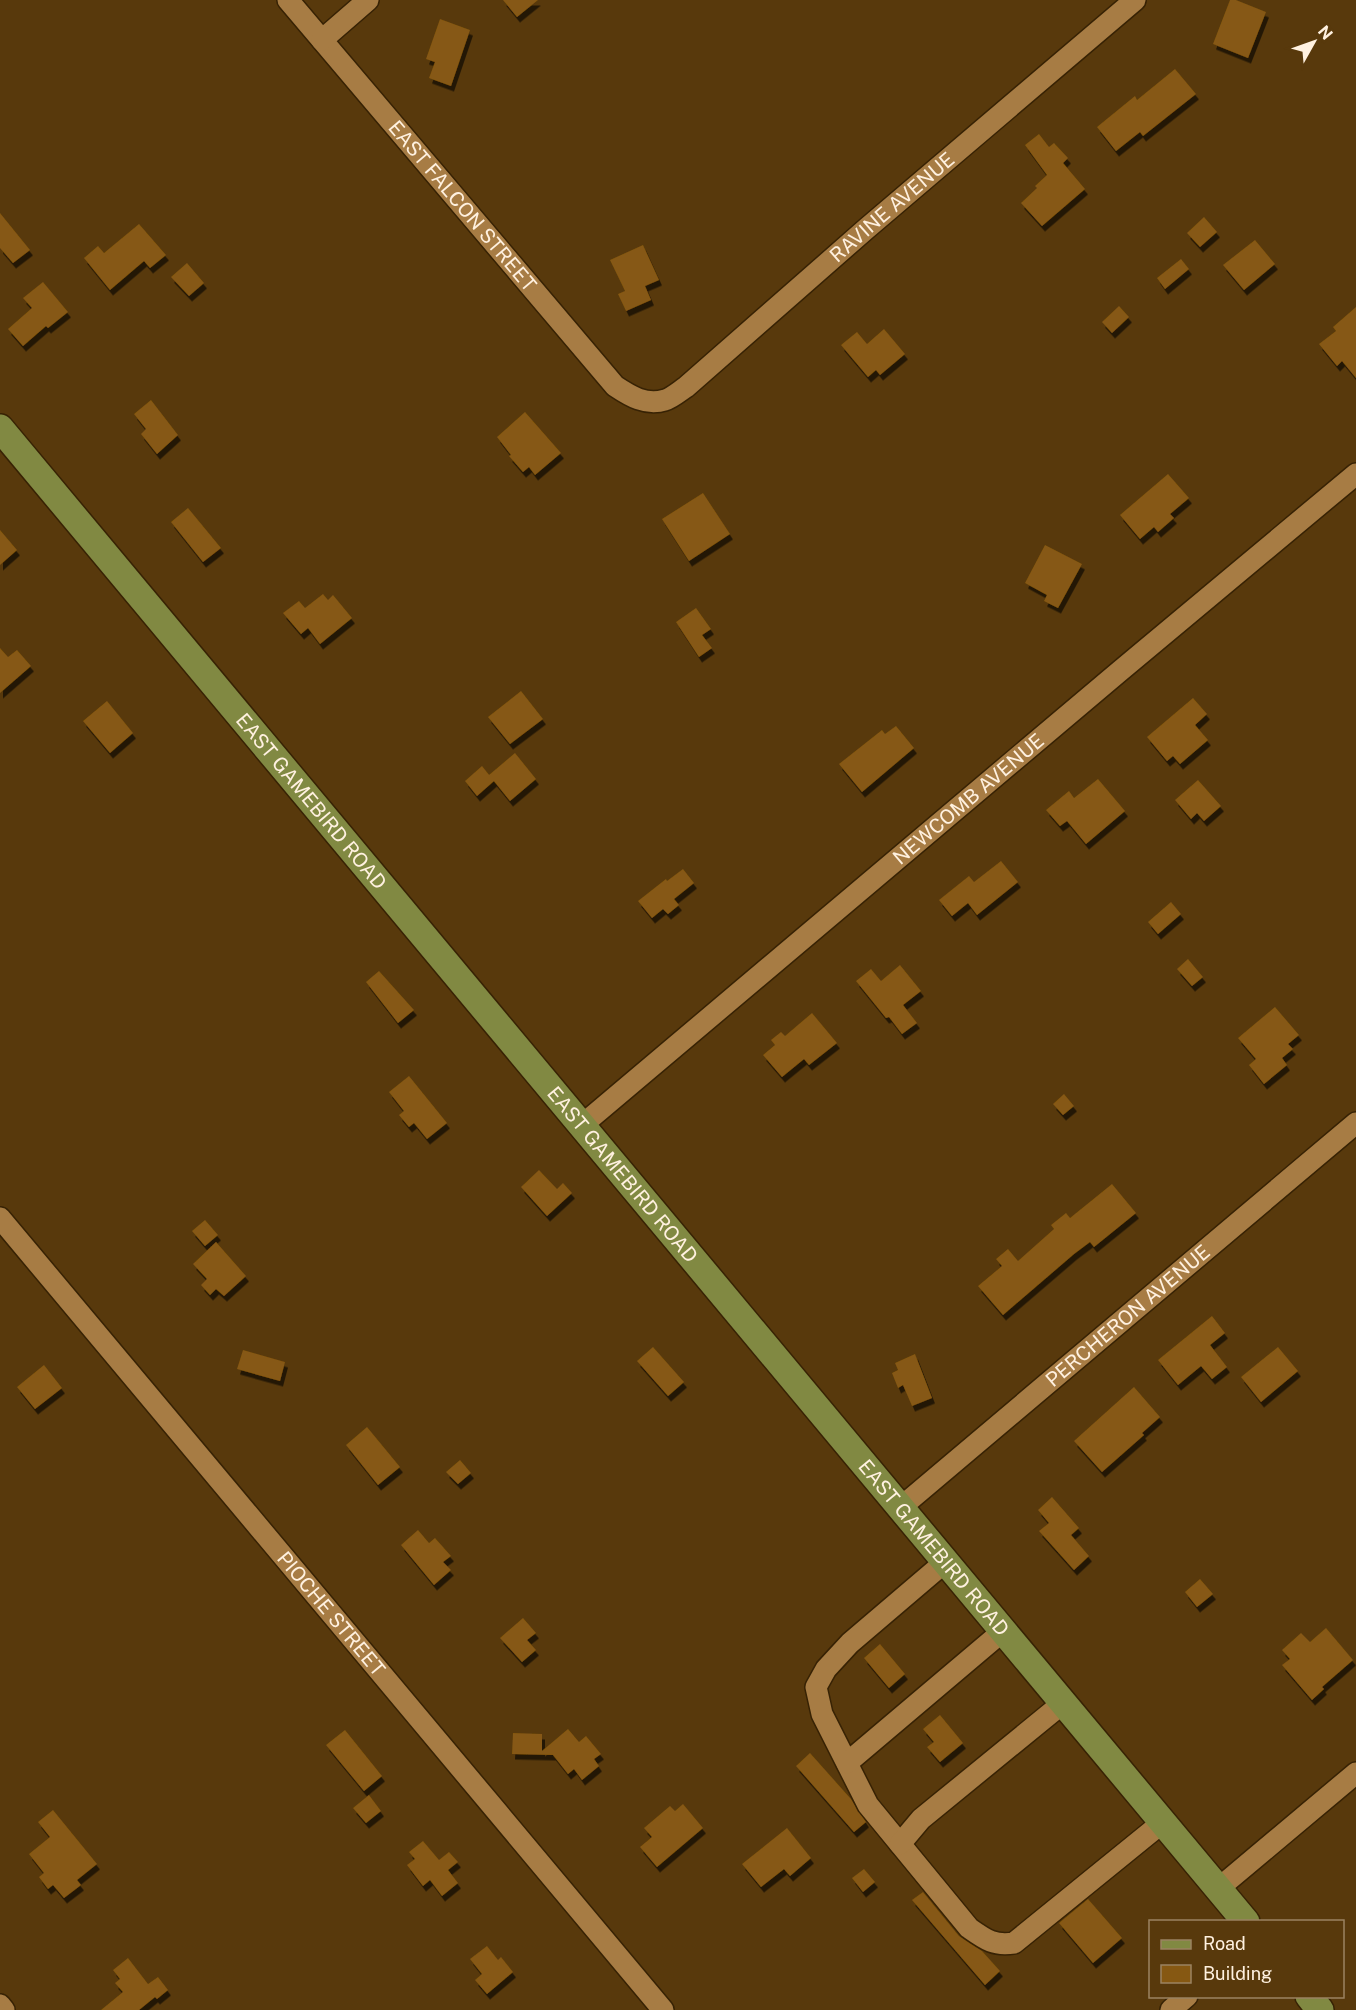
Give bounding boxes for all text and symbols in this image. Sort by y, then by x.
north arrow [1284,12,1344,72]
text: N [1314,22,1336,44]
street label: EAST FALCON STREET [384,116,542,296]
street label: RAVINE AVENUE [825,147,959,267]
street label: EAST GAMEBIRD ROAD [231,708,392,894]
street label: NEWCOMB AVENUE [888,728,1049,869]
street label: EAST GAMEBIRD ROAD [542,1081,703,1267]
street label: PERCHERON AVENUE [1041,1240,1215,1392]
street label: EAST GAMEBIRD ROAD [853,1455,1014,1641]
street label: PIOCHE STREET [272,1546,390,1681]
legend [1149,1920,1344,1998]
text: Road [1203,1933,1246,1954]
text: Building [1203,1963,1272,1984]

